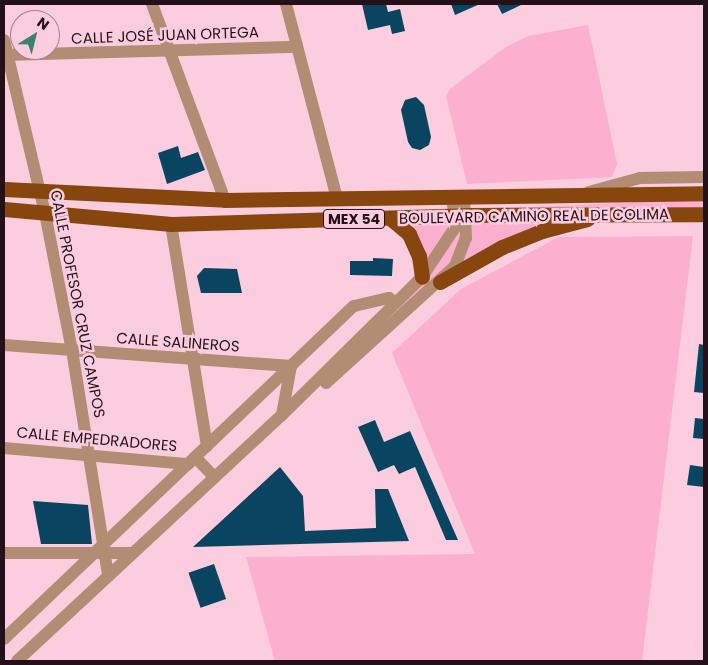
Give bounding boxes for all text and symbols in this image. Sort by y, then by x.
north arrow [10,10,60,60]
text: N [33,12,53,35]
street label: CALLE JOSÉ JUAN ORTEGA [71,23,259,47]
street label: CALLE PROFESOR CRUZ CAMPOS [47,189,109,419]
street label: BOULEVARD CAMINO REAL DE COLIMA [399,205,669,227]
road number: MEX 54 [323,208,385,230]
street label: CALLE SALINEROS [116,329,240,355]
street label: CALLE EMPEDRADORES [16,423,178,455]

